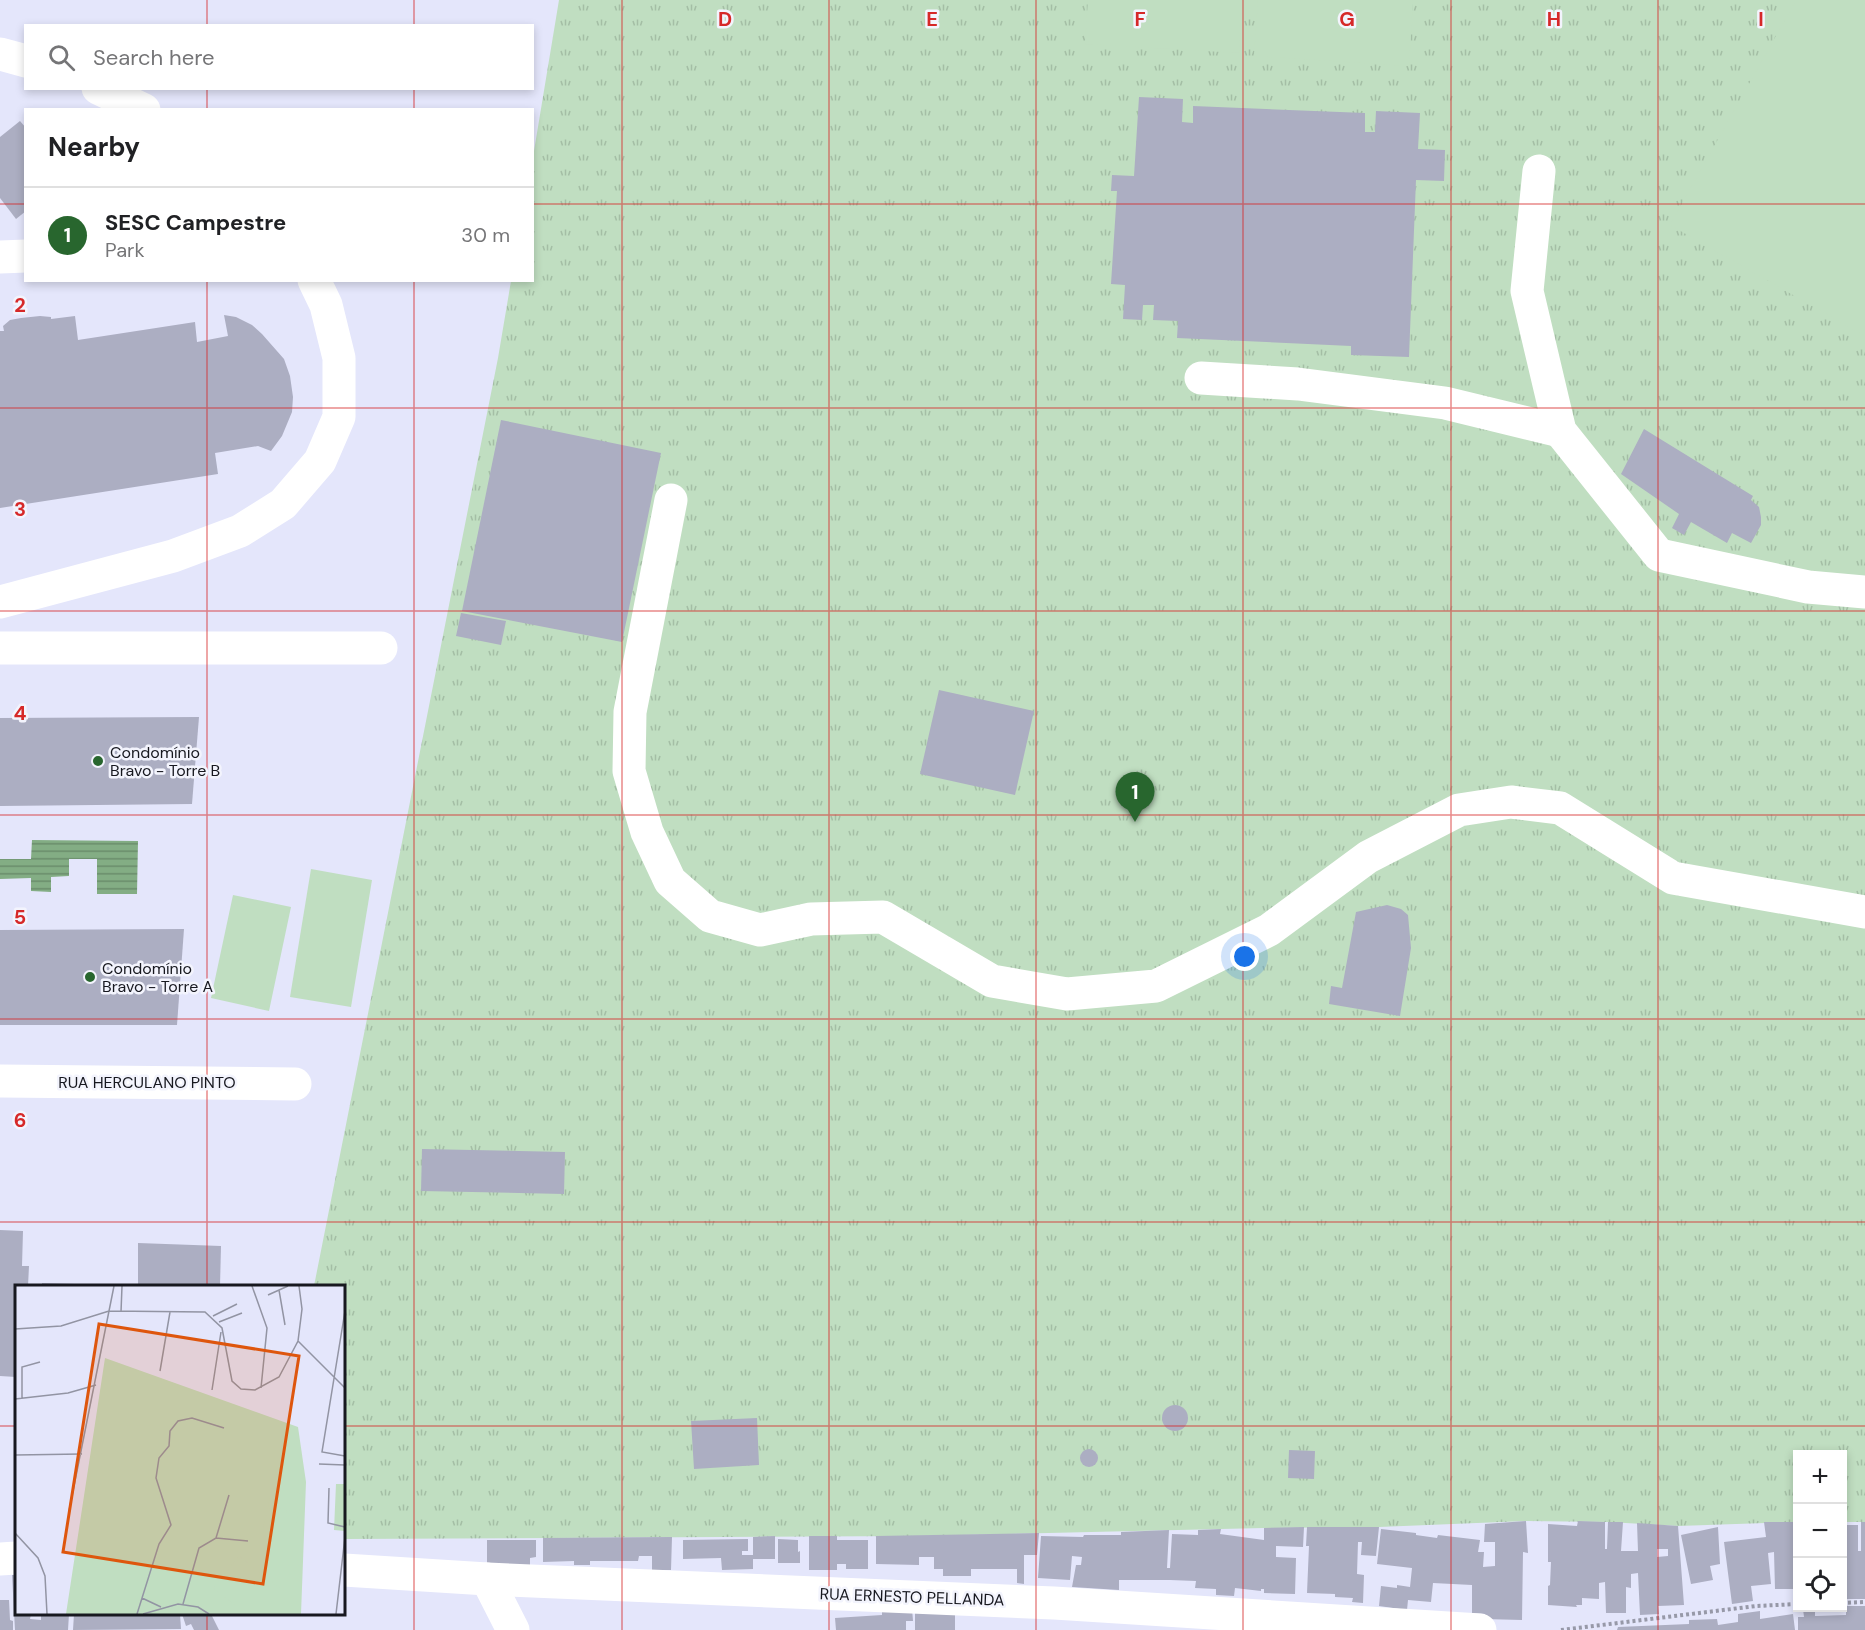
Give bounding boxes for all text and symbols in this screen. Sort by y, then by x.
text: D [718,6,732,32]
text: E [926,6,938,32]
text: F [1134,6,1146,32]
text: G [1339,6,1355,32]
text: H [1547,6,1561,32]
text: I [1758,6,1764,32]
search box [24,24,534,90]
icon: search [45,41,78,74]
text: Search here [93,43,214,72]
text: Nearby [48,130,140,164]
text: SESC Campestre [105,208,286,237]
text: 1 [64,222,71,248]
text: 30 m [461,222,510,248]
text: Park [105,237,145,263]
text: 2 [14,292,26,318]
text: 3 [14,496,26,522]
text: 4 [14,700,27,726]
place label: Condomínio Bravo - Torre B [110,742,220,781]
marker: Condomínio Bravo - Torre B [91,754,105,768]
pin: 1 [1116,772,1154,822]
text: 5 [14,904,26,930]
your location [1230,942,1259,971]
place label: Condomínio Bravo - Torre A [102,958,214,997]
marker: Condomínio Bravo - Torre A [83,970,97,984]
street label: RUA HERCULANO PINTO [58,1072,236,1093]
text: 6 [14,1107,26,1133]
inset map [15,1285,345,1615]
map controls [1793,1450,1847,1612]
button: + [1793,1450,1847,1504]
button: − [1793,1504,1847,1558]
button: locate [1793,1558,1847,1612]
street label: RUA ERNESTO PELLANDA [819,1583,1005,1611]

